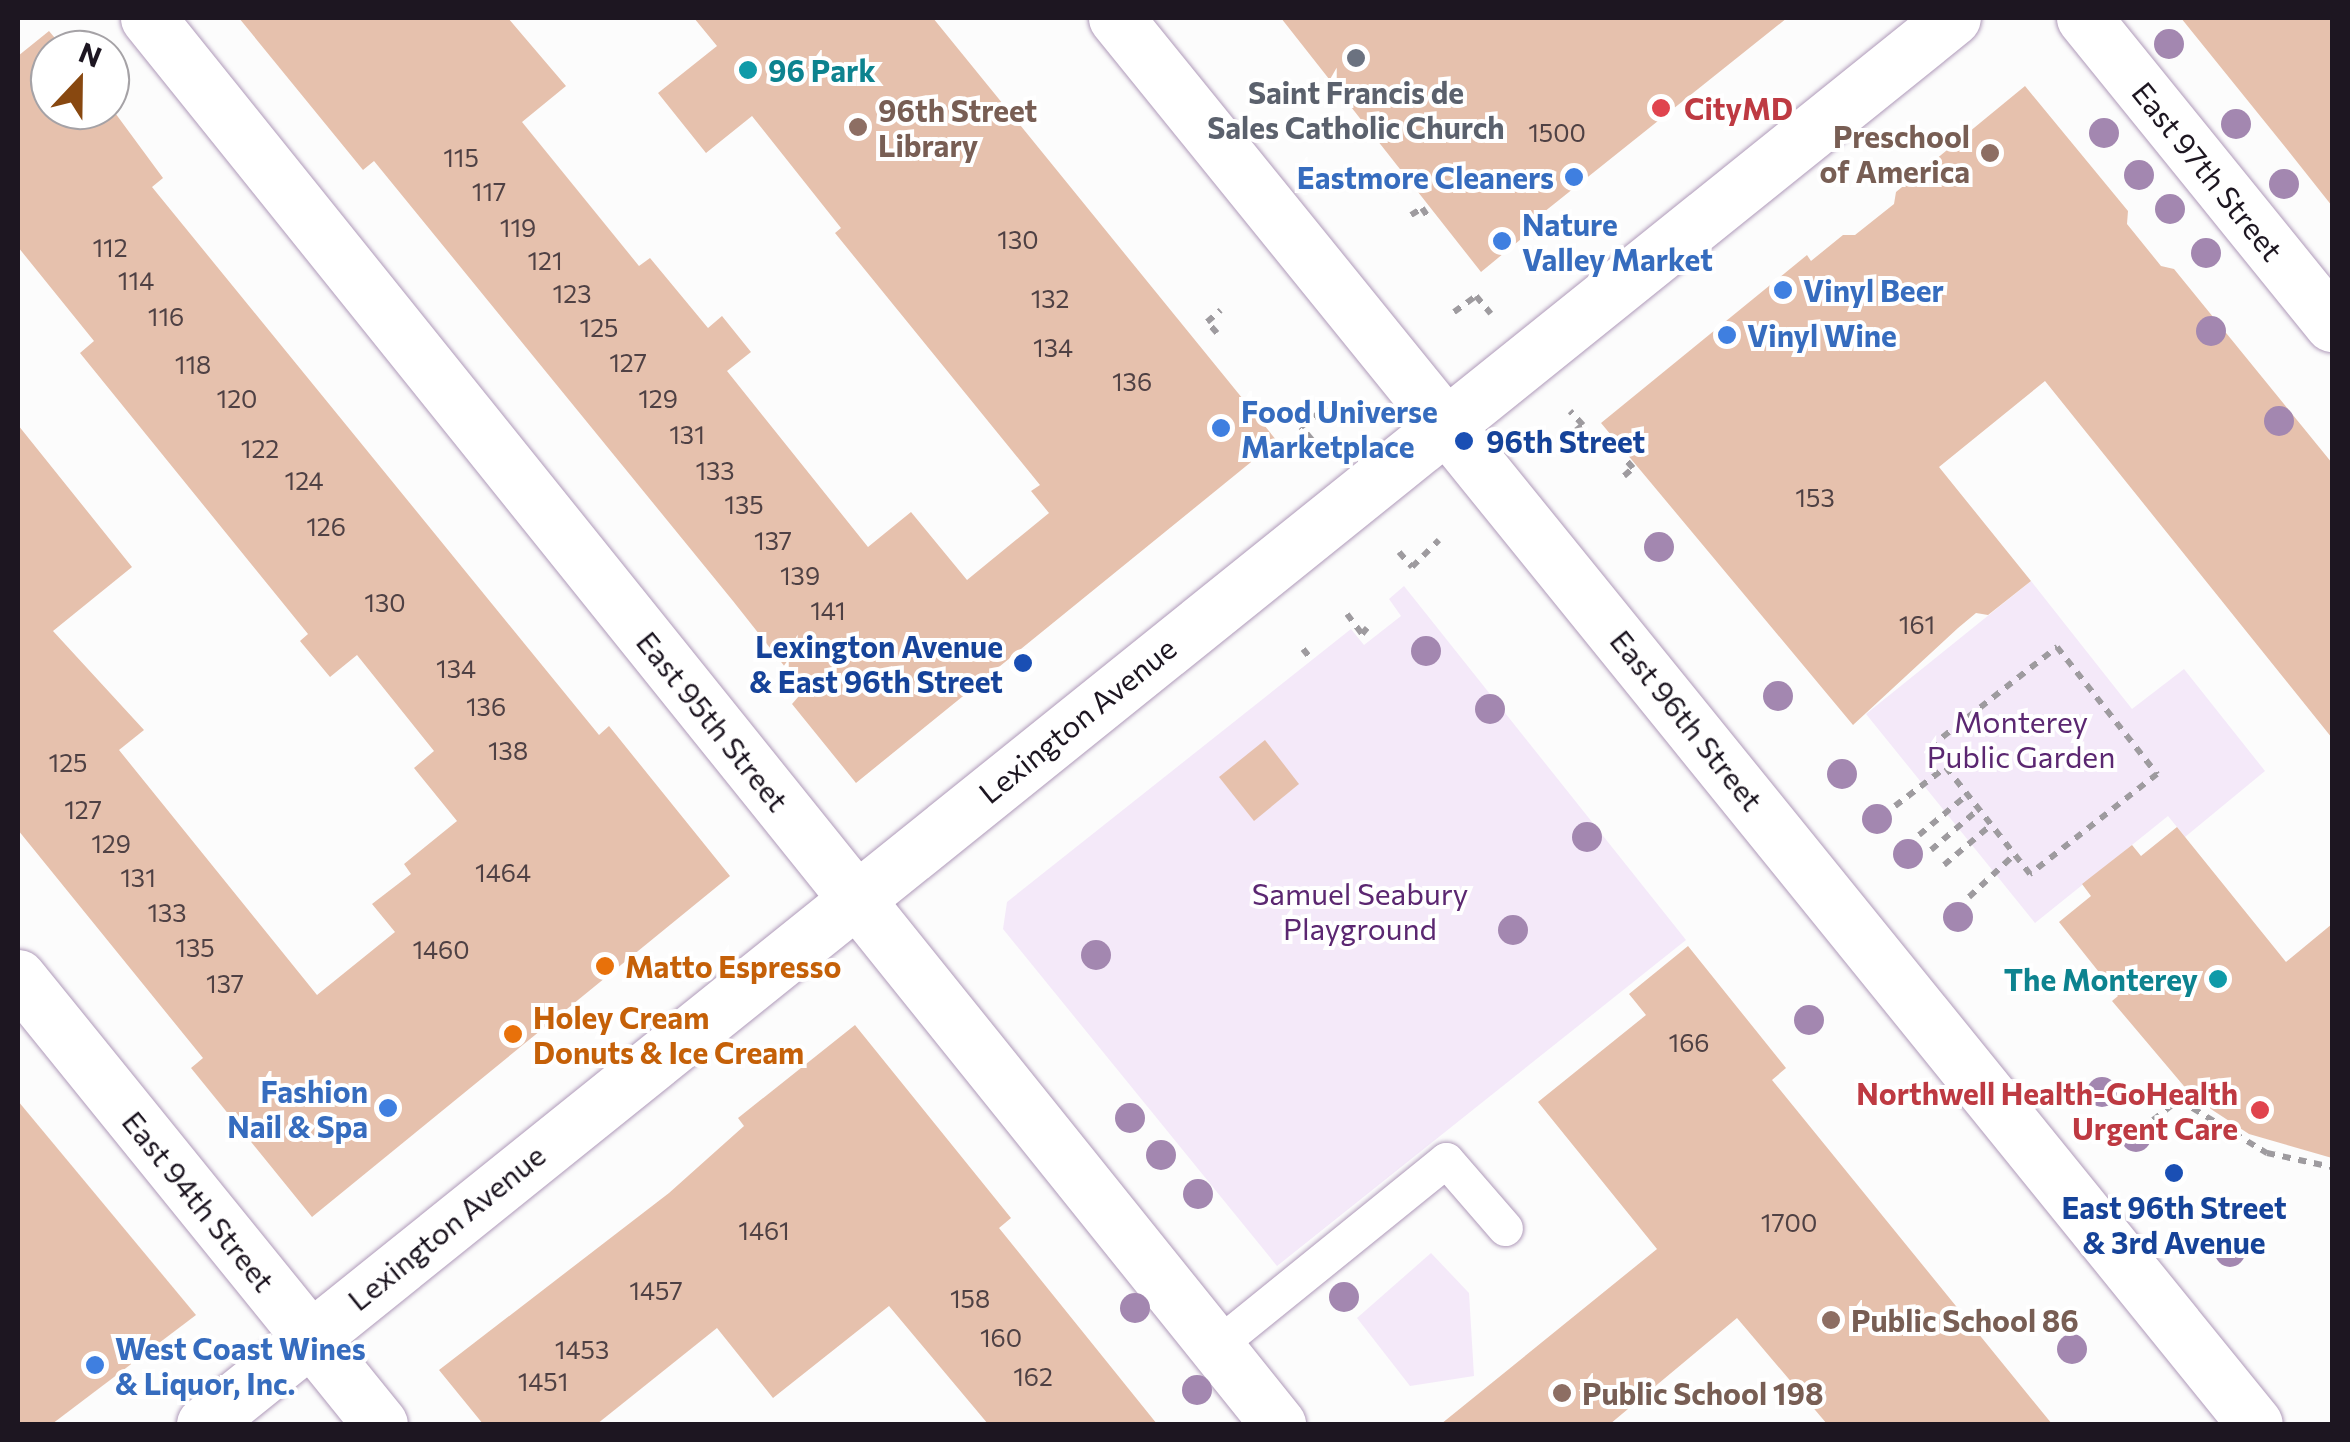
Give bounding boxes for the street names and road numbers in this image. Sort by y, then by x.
street label: East 97th Street [2125,75,2291,267]
street label: East 96th Street [1603,623,1771,817]
street label: East 95th Street [630,624,796,818]
street label: Lexington Avenue [971,630,1183,810]
street label: East 94th Street [115,1104,283,1298]
street label: Lexington Avenue [340,1137,552,1317]

